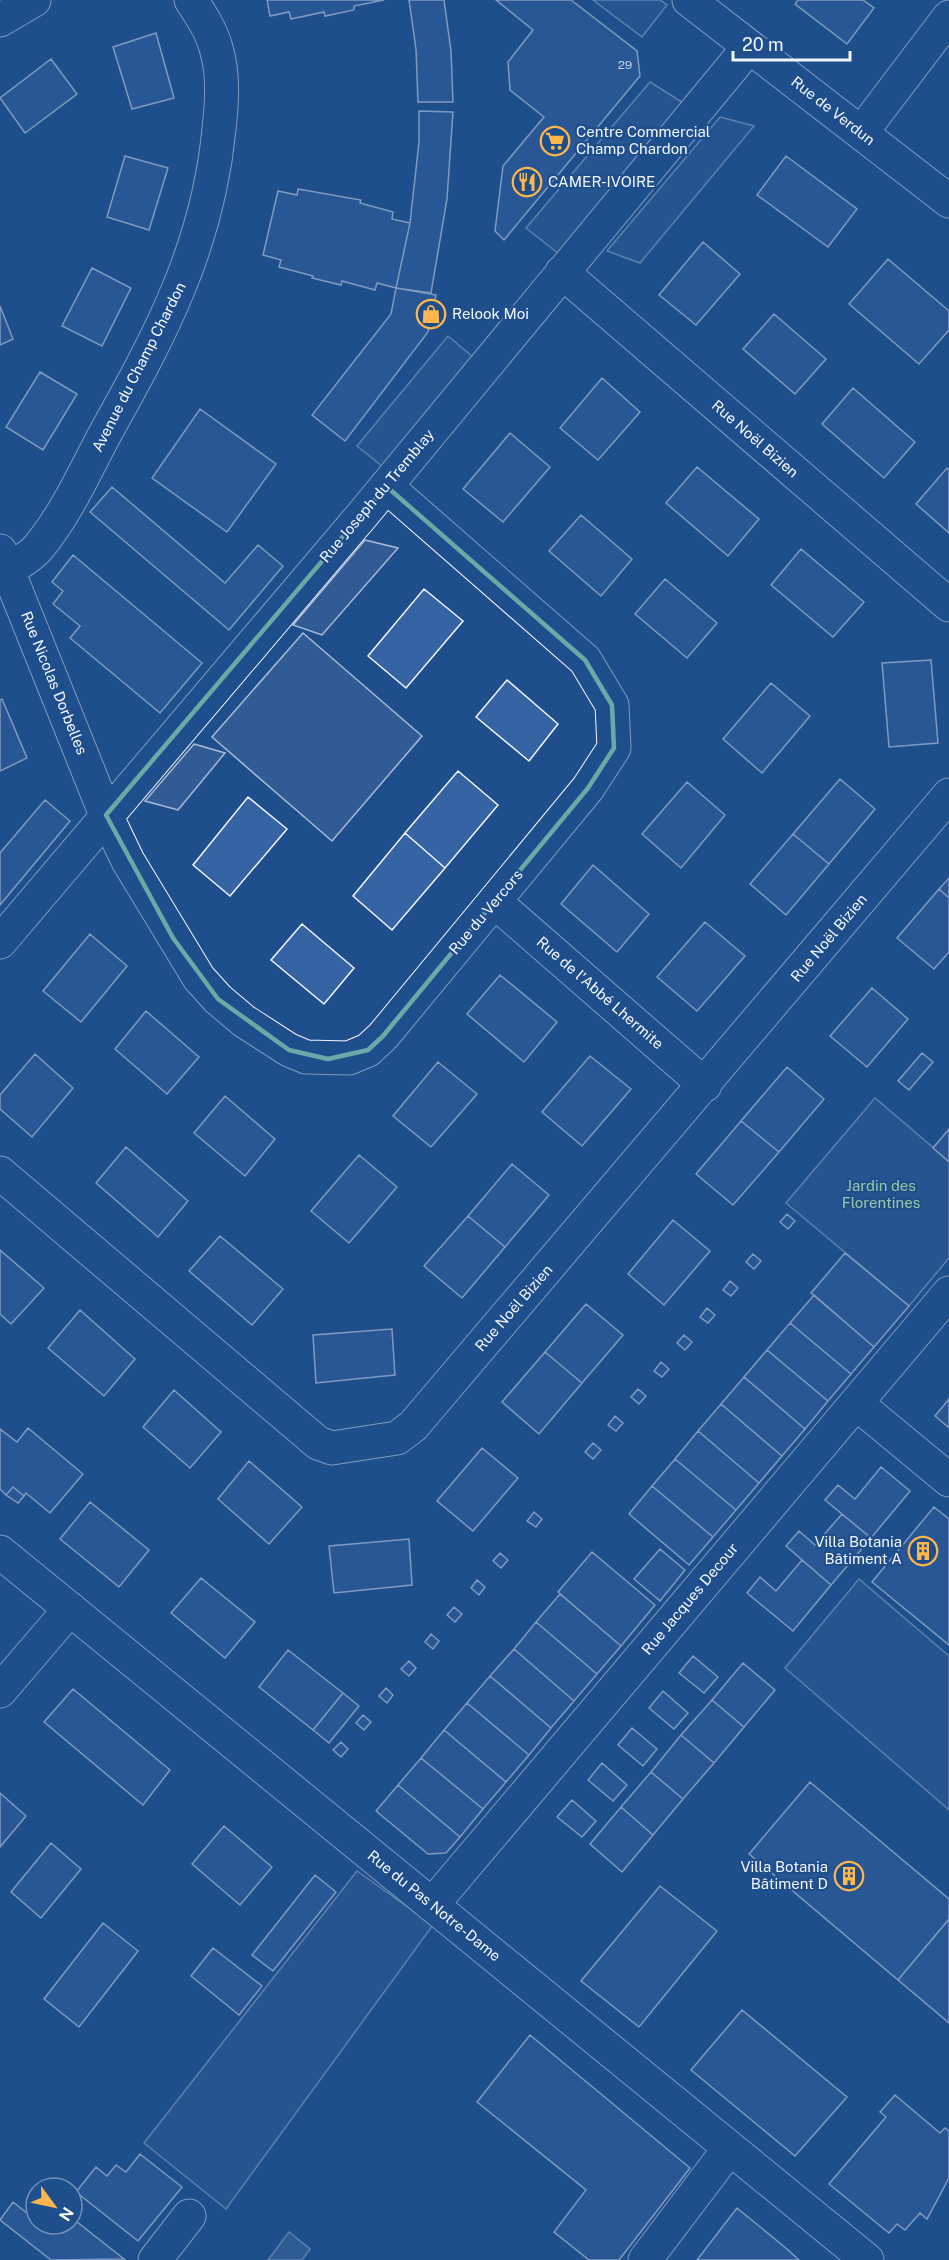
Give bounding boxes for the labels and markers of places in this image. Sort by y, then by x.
place label: Centre Commercial Champ Chardon [576,123,710,157]
supermarket icon: Centre Commercial Champ Chardon [539,125,571,157]
restaurant icon: CAMER-IVOIRE [511,166,543,198]
place label: CAMER-IVOIRE [548,173,655,190]
shop icon: Relook Moi [415,298,447,330]
place label: Relook Moi [452,305,529,322]
place label: Villa Botania Bâtiment A [814,1533,902,1567]
building icon: Villa Botania Bâtiment A [907,1535,939,1567]
place label: Villa Botania Bâtiment D [740,1858,828,1892]
building icon: Villa Botania Bâtiment D [833,1860,865,1892]

